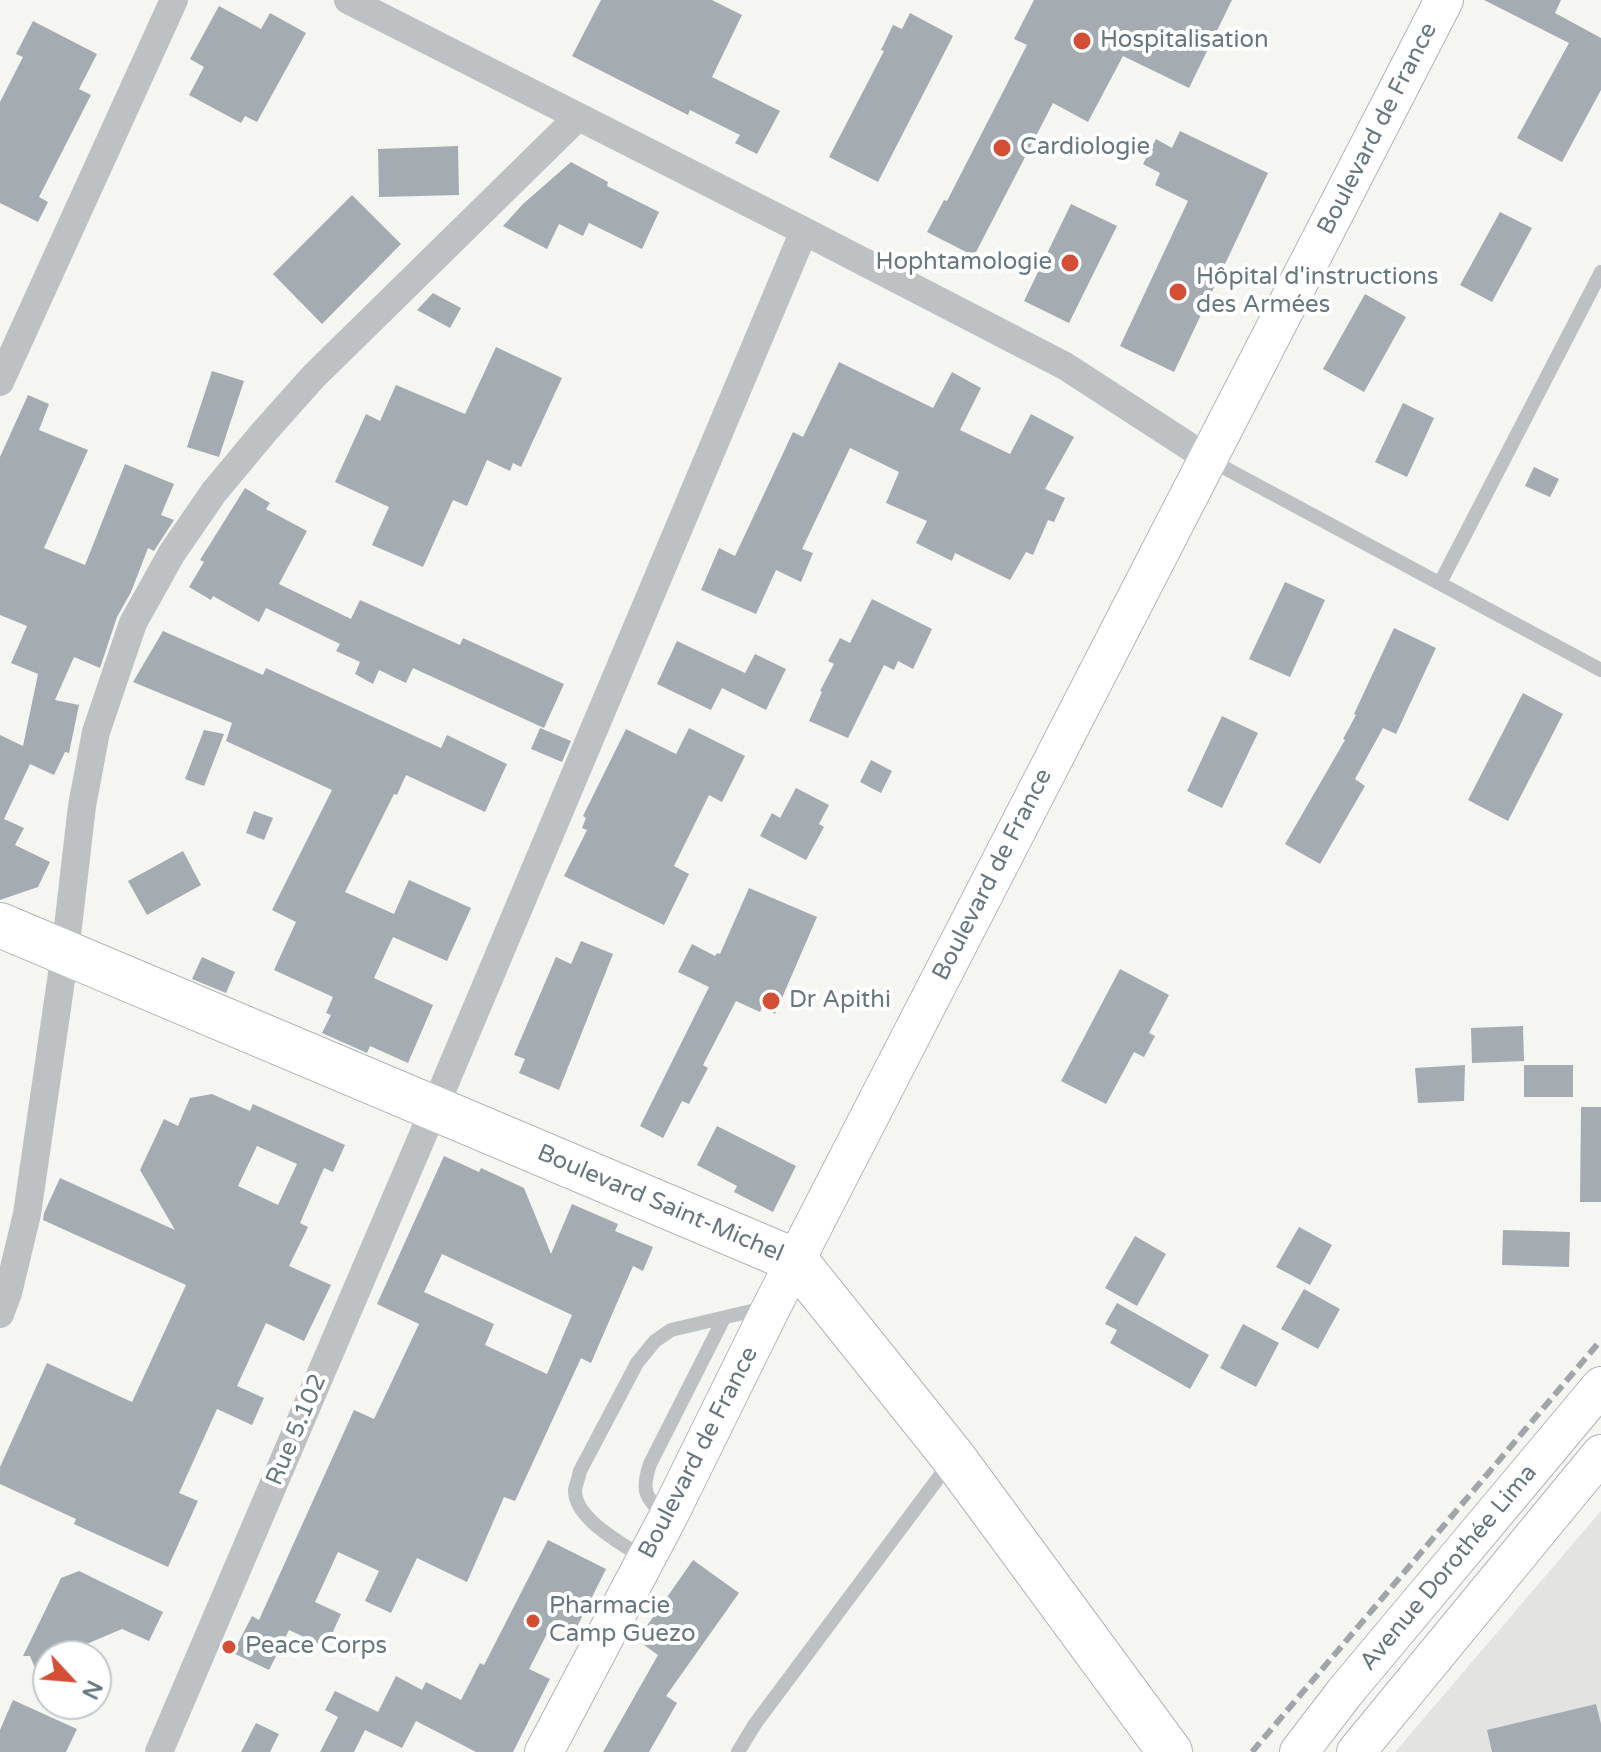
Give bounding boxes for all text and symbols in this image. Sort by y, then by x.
street label: Boulevard de France [1312,18,1444,240]
place label: Hospitalisation [1100,27,1269,55]
marker: Hospitalisation [1071,30,1093,52]
place label: Cardiologie [1020,134,1150,162]
marker: Cardiologie [991,137,1013,159]
place label: Hophtamologie [876,249,1052,277]
marker: Hophtamologie [1059,252,1081,274]
place label: Hôpital d'instructions des Armées [1196,264,1438,320]
marker: Hôpital d'instructions des Armées [1167,281,1189,303]
street label: Boulevard de France [927,764,1059,986]
place label: Dr Apithi [789,987,891,1015]
marker: Dr Apithi [760,990,782,1012]
street label: Boulevard Saint-Michel [532,1139,788,1269]
street label: Boulevard de France [633,1342,765,1564]
street label: Rue 5.102 [261,1370,333,1490]
street label: Avenue Dorothée Lima [1354,1459,1544,1677]
place label: Pharmacie Camp Guezo [549,1593,695,1649]
marker: Pharmacie Camp Guezo [524,1612,542,1630]
place label: Peace Corps [245,1633,387,1661]
marker: Peace Corps [220,1638,238,1656]
north arrow [32,1640,112,1720]
text: N [76,1676,107,1703]

